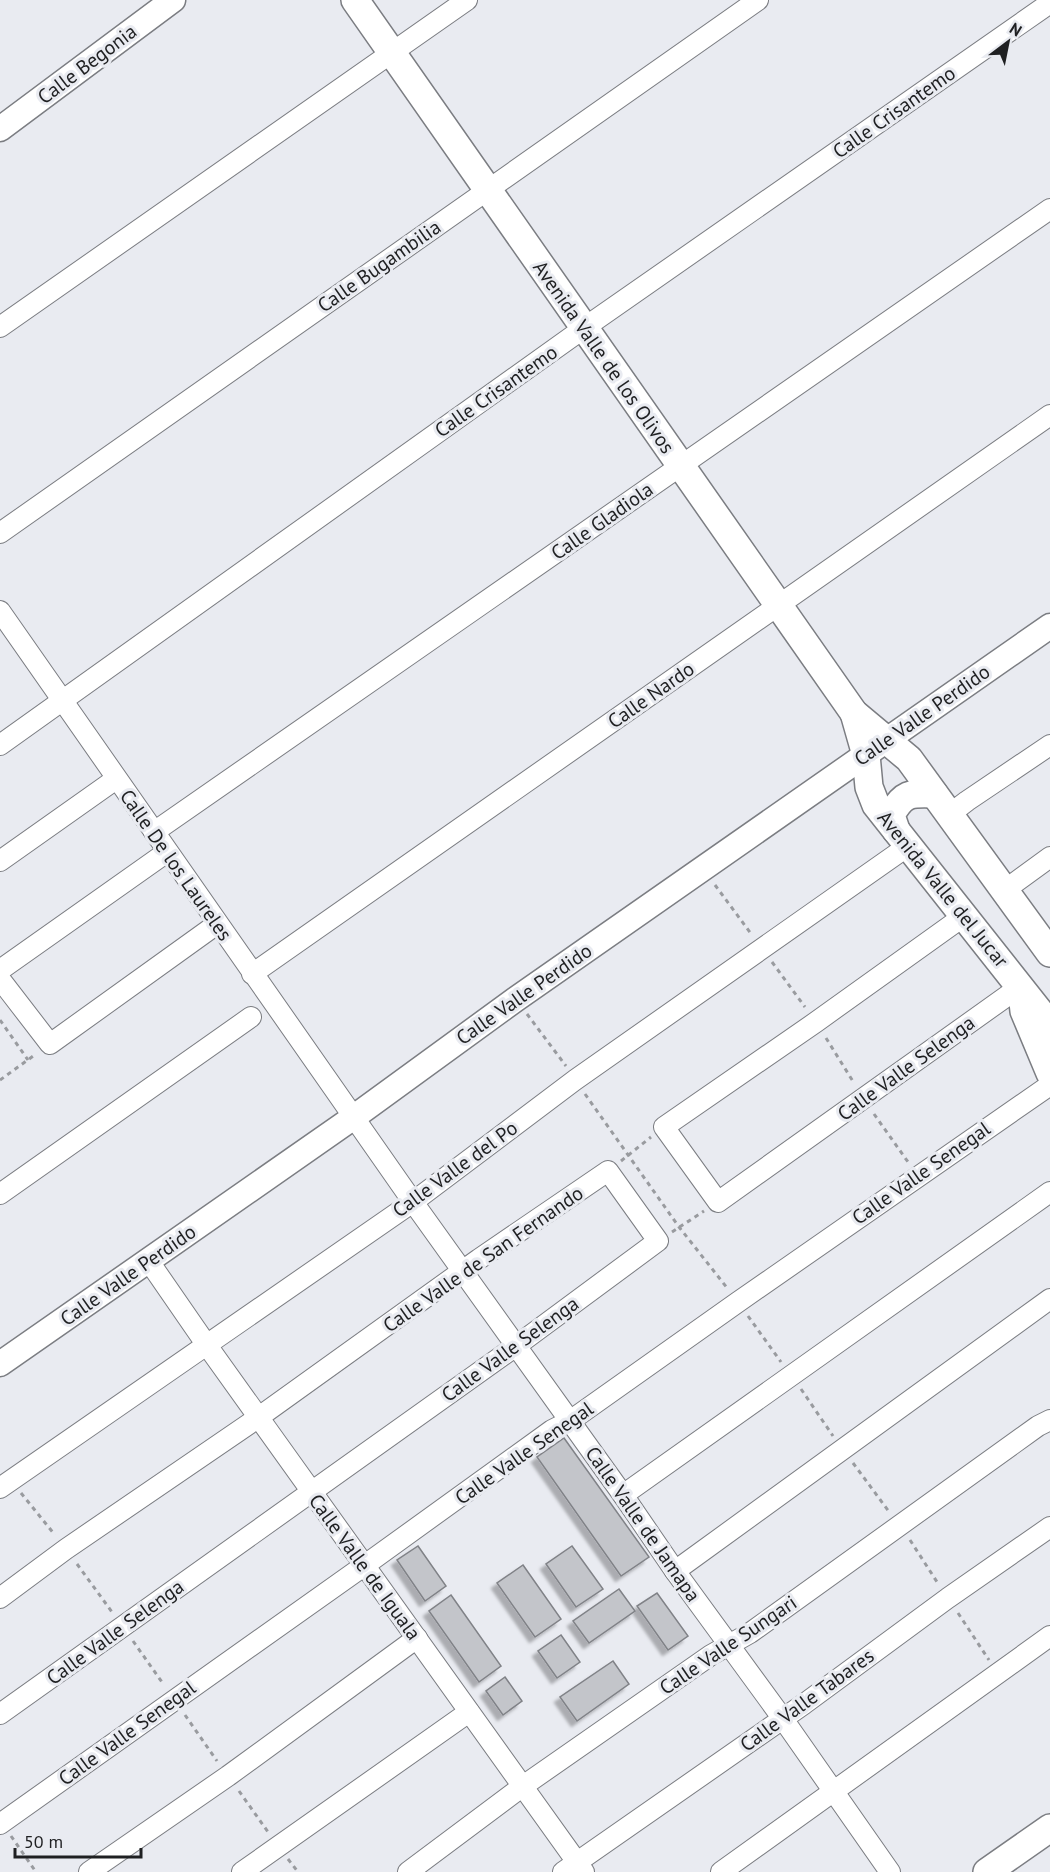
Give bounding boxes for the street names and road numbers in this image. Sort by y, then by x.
street label: Calle Begonia [32,18,142,110]
street label: Calle Crisantemo [827,60,961,164]
street label: Calle Bugambilia [312,214,446,318]
street label: Avenida Valle de los Olivos [527,255,681,459]
street label: Calle Crisantemo [429,339,563,443]
street label: Calle Gladiola [546,476,658,566]
street label: Calle Nardo [603,656,699,734]
street label: Calle Valle Perdido [849,658,995,772]
street label: Calle De los Laureles [114,784,238,946]
street label: Avenida Valle del Jucar [872,805,1014,973]
street label: Calle Valle Perdido [451,937,597,1051]
street label: Calle Valle Selenga [832,1009,980,1127]
street label: Calle Valle del Po [387,1115,523,1223]
street label: Calle Valle Senegal [847,1115,995,1230]
street label: Calle Valle de San Fernando [378,1180,588,1338]
street label: Calle Valle Perdido [55,1218,201,1332]
street label: Calle Valle Selenga [436,1290,584,1408]
street label: Calle Valle Senegal [450,1395,598,1510]
street label: Calle Valle de Jamapa [580,1441,706,1607]
street label: Calle Valle de Iguala [303,1489,427,1645]
street label: Calle Valle Selenga [41,1573,189,1691]
street label: Calle Valle Sungari [654,1589,802,1701]
street label: Calle Valle Tabares [735,1643,879,1757]
street label: Calle Valle Senegal [53,1674,201,1791]

